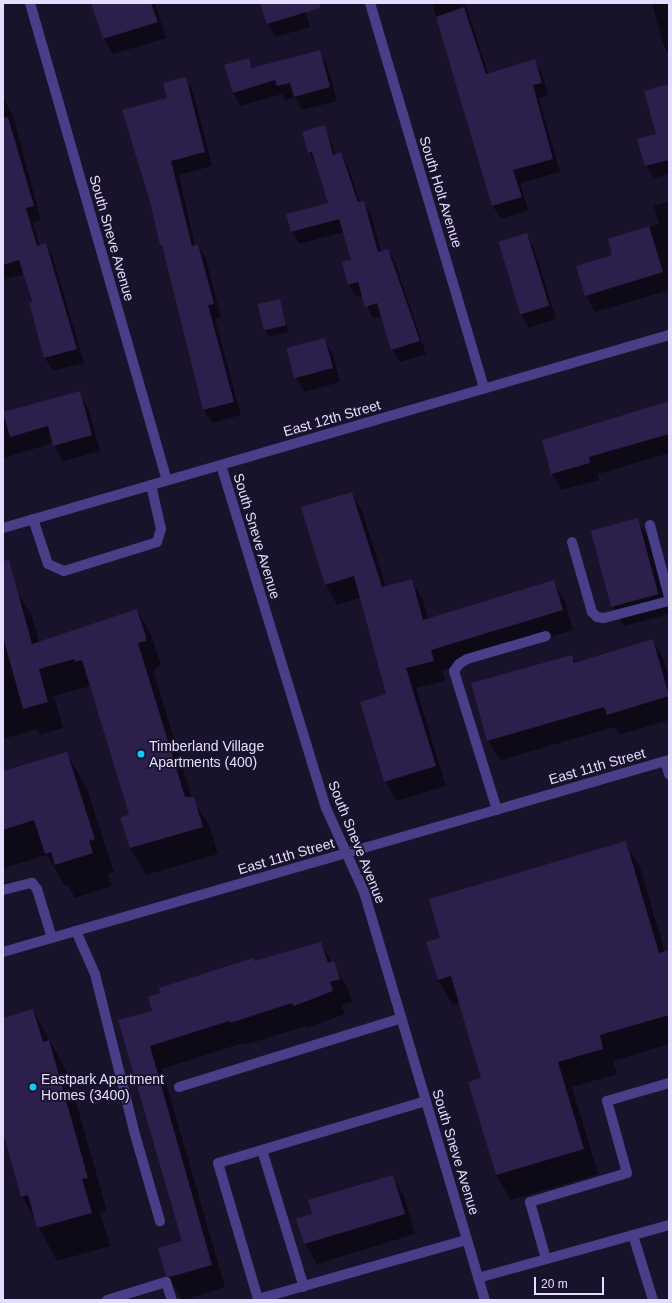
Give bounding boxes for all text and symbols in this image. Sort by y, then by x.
street label: South Holt Avenue [416,134,466,250]
street label: South Sneve Avenue [86,173,138,303]
street label: East 12th Street [281,396,383,440]
street label: South Sneve Avenue [230,471,284,601]
place label: Timberland Village Apartments (400) [149,738,264,770]
street label: East 11th Street [547,744,647,788]
marker: Timberland Village Apartments (400) [136,749,146,759]
street label: South Sneve Avenue [325,778,389,906]
street label: East 11th Street [236,834,336,878]
place label: Eastpark Apartment Homes (3400) [41,1071,165,1104]
marker: Eastpark Apartment Homes (3400) [28,1082,38,1092]
street label: South Sneve Avenue [429,1087,483,1217]
scale bar [536,1269,606,1295]
text: 20 m [541,1277,568,1291]

